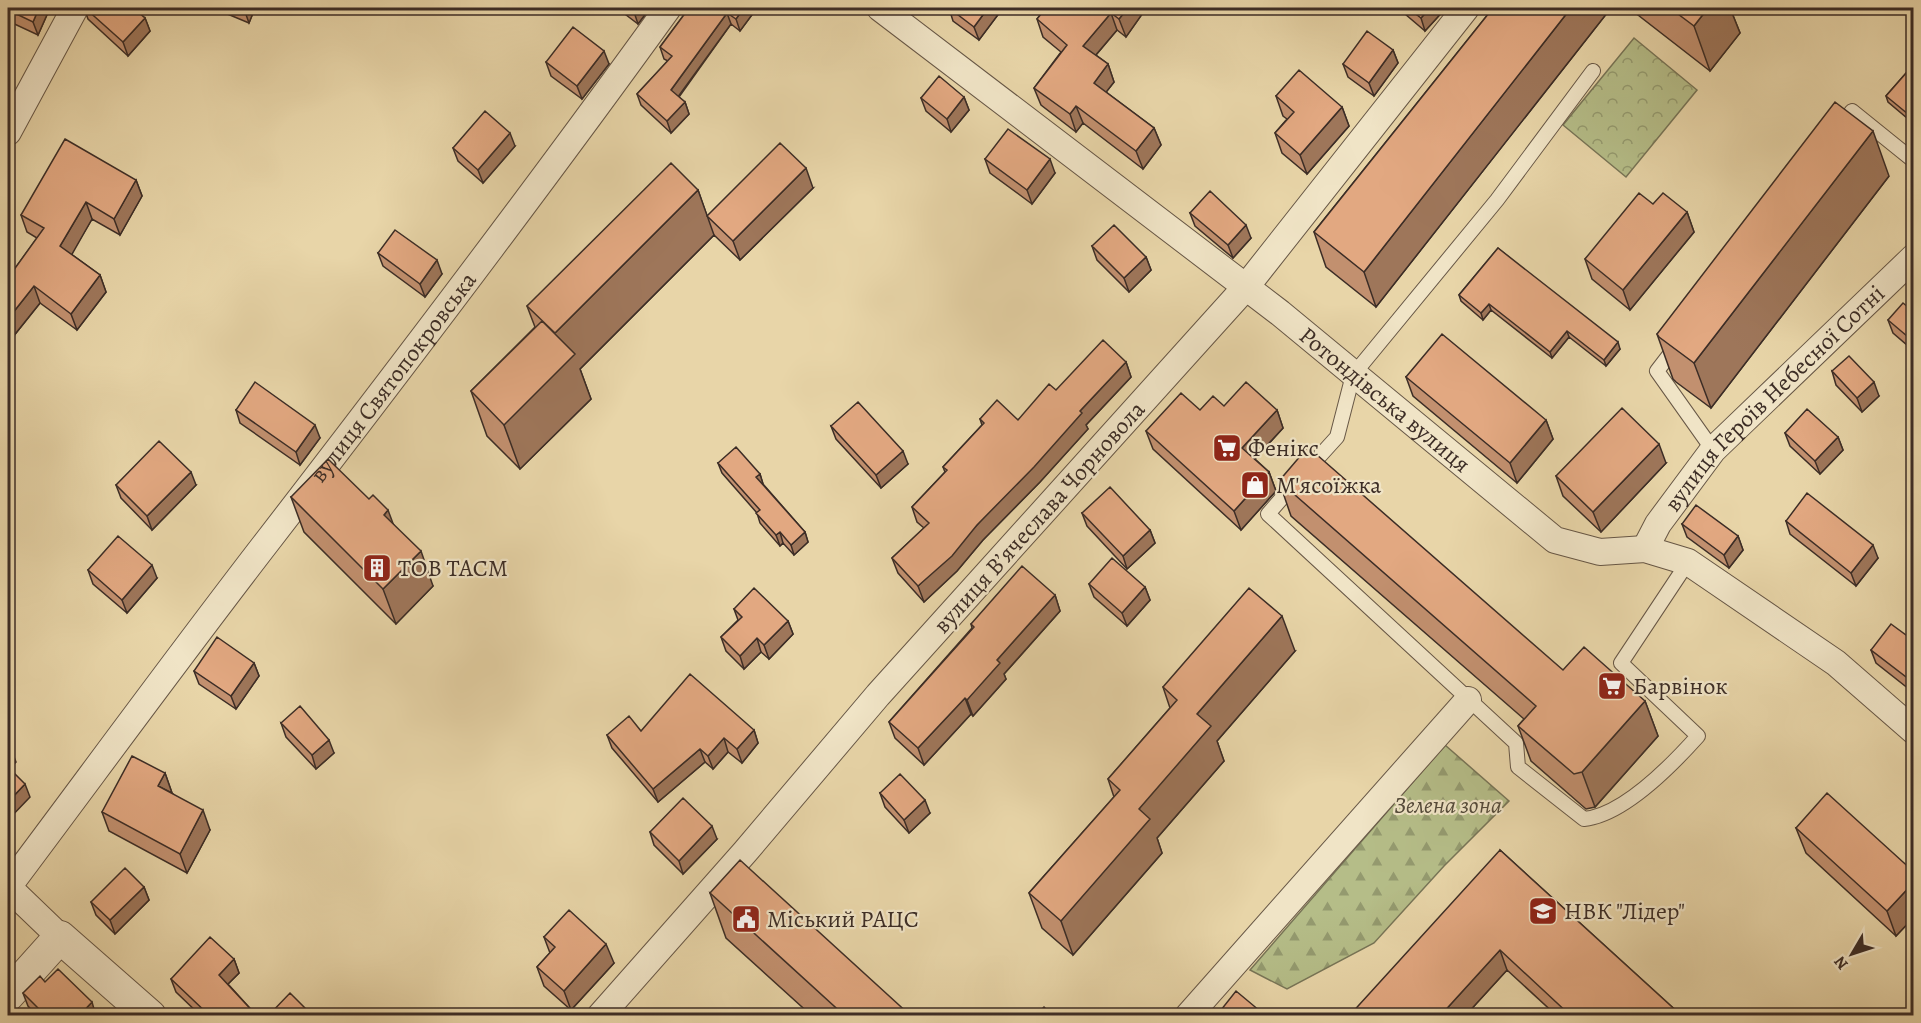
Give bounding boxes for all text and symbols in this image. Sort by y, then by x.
street label: вулиця Святопокровська [303,265,484,489]
street label: вулиця Героїв Небесної Сотні [1657,278,1892,518]
street label: Ротондівська вулиця [1293,319,1477,480]
street label: вулиця Вʼячеслава Чорновола [926,394,1152,640]
supermarket icon: Фенікс [1211,432,1243,464]
place label: Фенікс [1248,432,1319,464]
shop icon: М'ясоїжка [1239,469,1271,501]
place label: М'ясоїжка [1276,469,1381,501]
building icon: ТОВ ТАСМ [361,552,393,584]
place label: ТОВ ТАСМ [398,552,508,584]
supermarket icon: Барвінок [1596,670,1628,702]
place label: Барвінок [1633,670,1728,702]
park label: Зелена зона [1394,789,1502,821]
school or university icon: НВК "Лідер" [1527,895,1559,927]
place label: НВК "Лідер" [1564,895,1685,927]
public building icon: Міський РАЦС [730,903,762,935]
place label: Міський РАЦС [767,903,919,935]
north arrow [1822,924,1882,984]
text: N [1829,951,1853,974]

